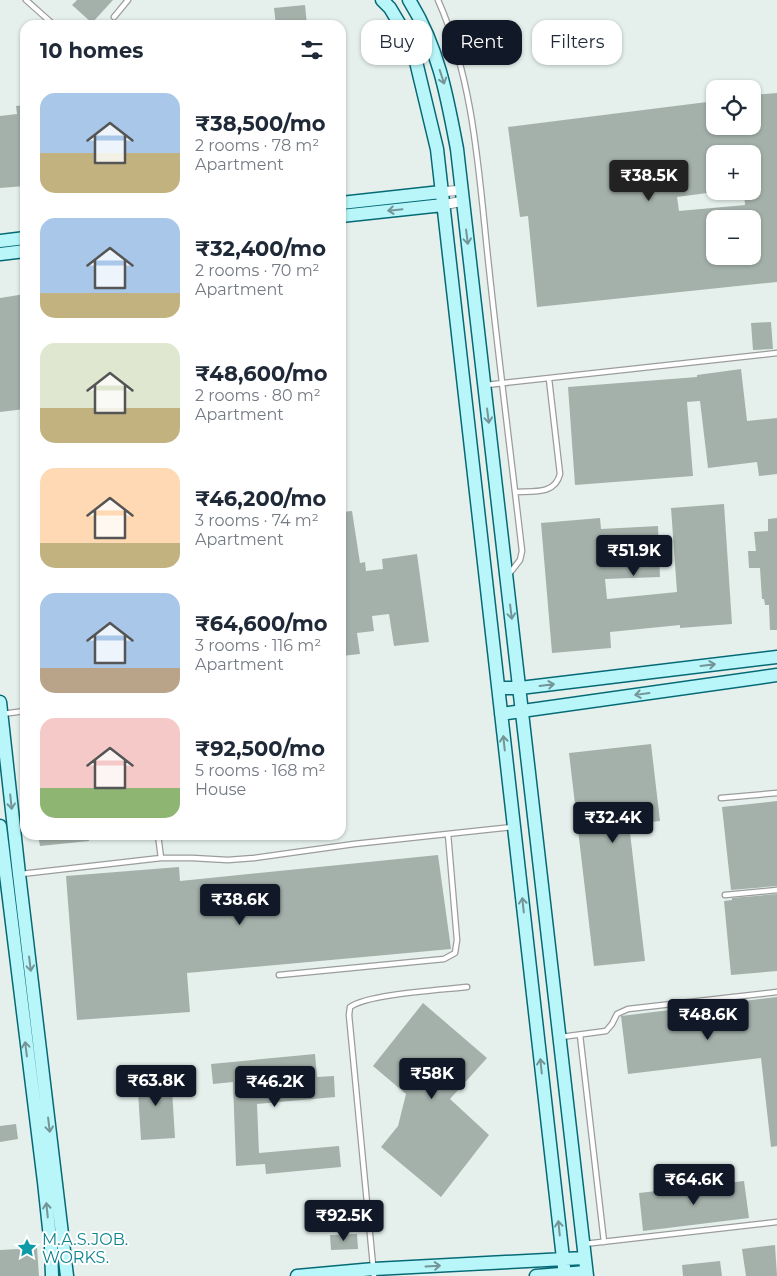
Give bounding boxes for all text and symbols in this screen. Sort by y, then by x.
chip: Buy [361,20,432,65]
chip: Rent [442,20,522,65]
chip: Filters [532,20,622,65]
icon: filters [298,36,326,64]
text: 10 homes [40,38,143,63]
one-way arrow [438,68,447,84]
map controls [706,80,761,265]
button: locate [706,80,761,135]
text: ₹38,500/mo [195,111,326,136]
icon: home [80,113,140,173]
text: 2 rooms · 78 m² [195,136,319,155]
button: + [706,145,761,200]
text: Apartment [195,155,284,174]
pin: ₹38.5K [608,160,690,202]
text: ₹38.5K [620,166,678,185]
one-way arrow [387,205,403,215]
button: − [706,210,761,265]
one-way arrow [462,229,472,245]
text: ₹32,400/mo [195,236,326,261]
icon: home [80,238,140,298]
text: 2 rooms · 70 m² [195,261,320,280]
text: Apartment [195,280,284,299]
text: ₹48,600/mo [195,361,328,386]
icon: home [80,363,140,423]
text: 2 rooms · 80 m² [195,386,321,405]
text: Apartment [195,405,284,424]
one-way arrow [483,407,493,423]
text: ₹46,200/mo [195,486,326,511]
icon: home [80,488,140,548]
text: 3 rooms · 74 m² [195,511,319,530]
text: Apartment [195,530,284,549]
pin: ₹51.9K [593,534,675,577]
text: ₹51.9K [607,541,661,560]
one-way arrow [506,604,516,620]
text: ₹64,600/mo [195,611,328,636]
icon: home [80,613,140,673]
text: 3 rooms · 116 m² [195,636,321,655]
text: Apartment [195,655,284,674]
one-way arrow [700,660,716,670]
one-way arrow [539,680,555,690]
one-way arrow [634,689,650,699]
one-way arrow [499,735,509,751]
text: ₹92,500/mo [195,736,325,761]
icon: home [80,738,140,798]
text: 5 rooms · 168 m² [195,761,326,780]
text: House [195,780,246,799]
one-way arrow [6,794,16,810]
pin: ₹32.4K [572,802,654,844]
text: ₹32.4K [584,808,642,827]
pin: ₹38.6K [199,884,281,926]
text: ₹38.6K [211,890,269,909]
one-way arrow [518,897,528,913]
one-way arrow [25,955,35,971]
pin: ₹48.6K [667,998,749,1041]
text: ₹48.6K [679,1005,737,1024]
one-way arrow [21,1041,31,1057]
pin: ₹58K [402,1058,462,1100]
one-way arrow [536,1058,546,1074]
pin: ₹63.8K [115,1064,197,1107]
text: ₹58K [410,1064,454,1083]
pin: ₹46.2K [234,1066,316,1108]
text: ₹63.8K [127,1071,185,1090]
text: ₹46.2K [246,1072,304,1091]
one-way arrow [44,1117,54,1133]
pin: ₹64.6K [653,1164,735,1206]
text: ₹64.6K [665,1170,723,1189]
pin: ₹92.5K [303,1200,385,1242]
one-way arrow [42,1202,52,1218]
text: ₹92.5K [316,1206,372,1225]
one-way arrow [554,1220,564,1236]
place label: M.A.S.JOB. WORKS. [42,1230,128,1267]
place icon: M.A.S.JOB. WORKS. [16,1237,38,1259]
one-way arrow [425,1262,441,1271]

